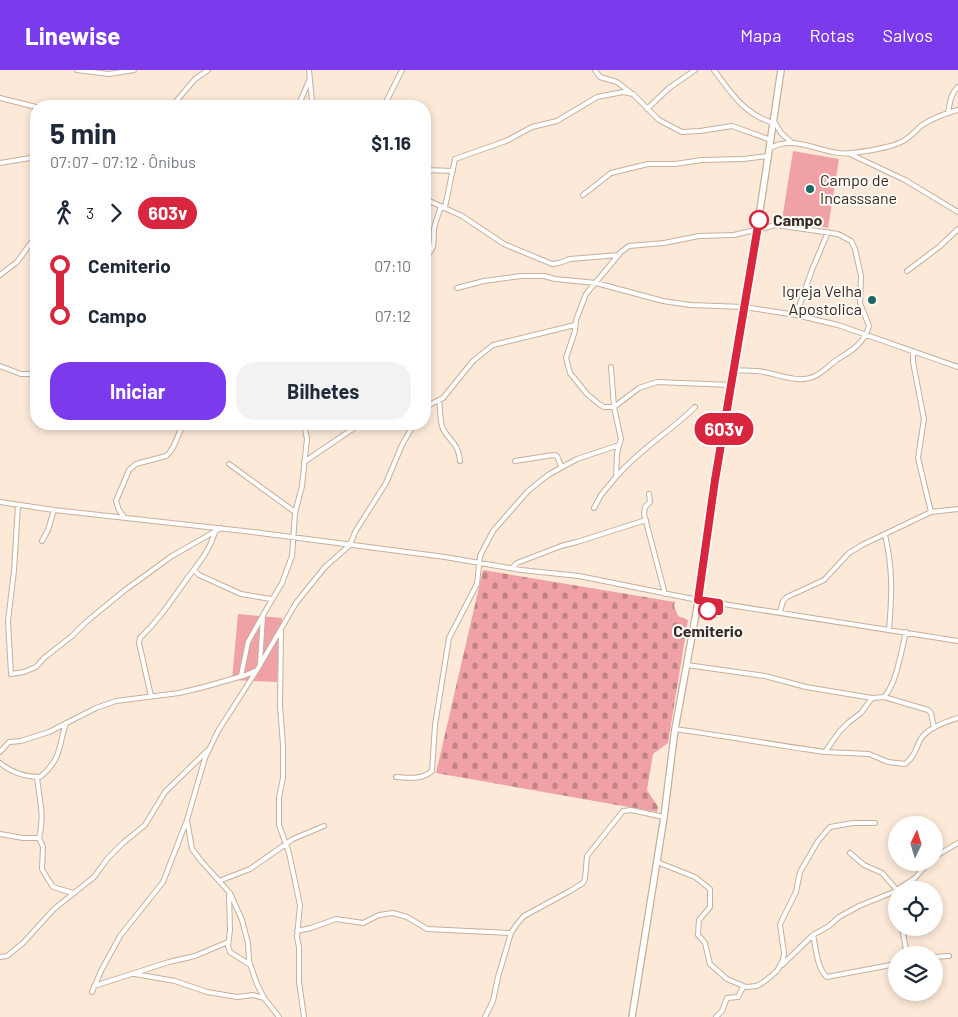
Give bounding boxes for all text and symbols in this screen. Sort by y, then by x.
text: Linewise [25,21,120,50]
text: Mapa [740,24,781,46]
text: Rotas [809,24,854,46]
text: Salvos [882,24,933,46]
text: 5 min [50,116,117,150]
text: $1.16 [371,131,411,154]
text: 07:07 – 07:12 · Ônibus [50,152,196,171]
place label: Campo de Incasssane [820,170,897,207]
marker: Campo de Incasssane [804,183,816,195]
icon: walk [50,199,78,227]
icon: forward [102,199,130,227]
text: 603v [148,202,187,224]
text: 3 [86,203,94,222]
marker: Campo [749,210,769,230]
place label: Campo [773,210,823,229]
text: Cemiterio [88,254,171,277]
text: 07:10 [374,256,411,275]
place label: Igreja Velha Apostolica [782,281,862,318]
marker: Igreja Velha Apostolica [866,294,878,306]
text: Campo [88,304,147,327]
text: 07:12 [375,306,411,325]
button: Iniciar [50,362,226,420]
button: Bilhetes [236,362,411,420]
line badge: 603v [689,413,759,445]
text: 603v [704,418,744,440]
marker: Cemiterio [698,600,718,620]
place label: Cemiterio [673,621,743,640]
north arrow [888,816,942,871]
map controls [888,816,943,1001]
button: locate [888,881,943,936]
button: layers [888,946,943,1001]

